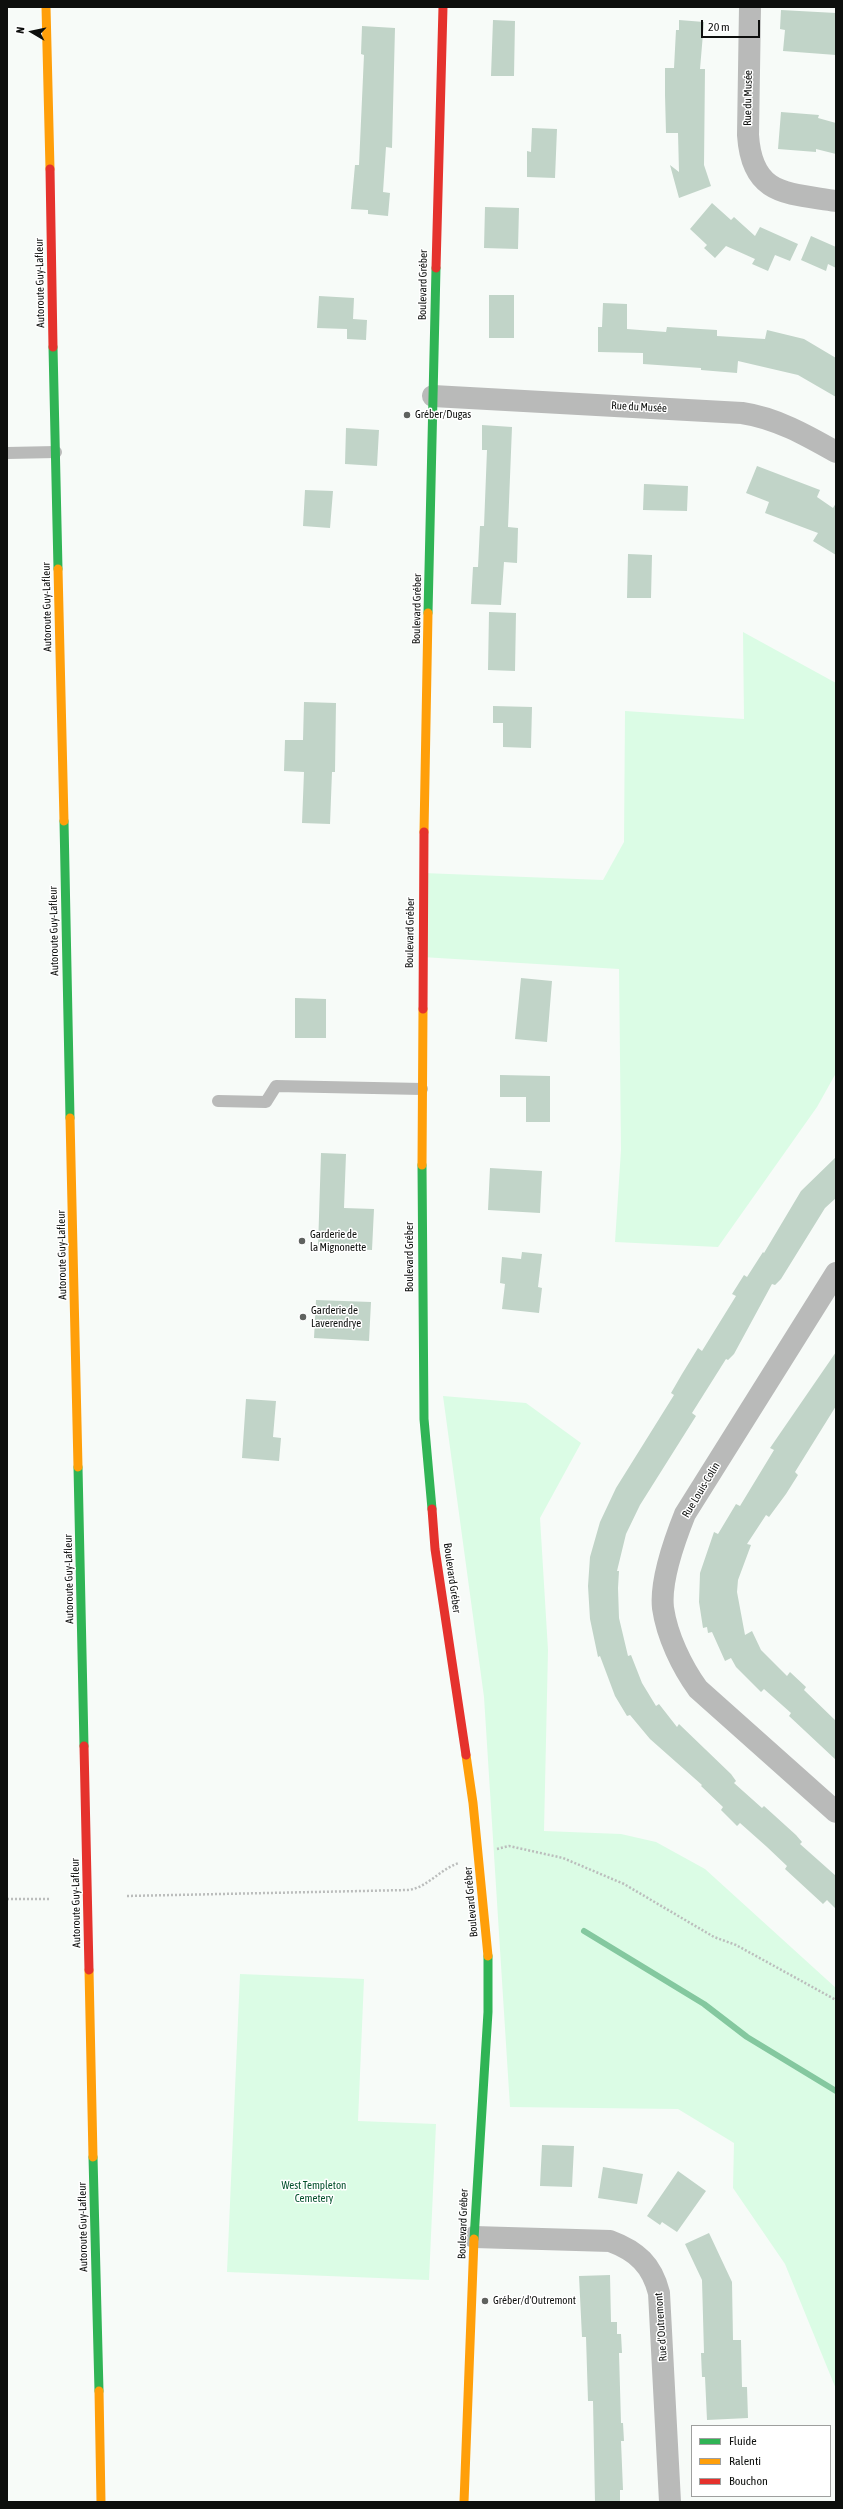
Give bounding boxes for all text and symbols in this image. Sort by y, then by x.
north arrow [12,12,52,52]
scale bar [703,12,762,38]
text: 20 m [708,20,730,34]
text: N [14,26,27,34]
street label: Rue du Musée [741,70,755,126]
street label: Autoroute Guy-Lafleur [33,238,47,328]
street label: Boulevard Gréber [416,250,430,320]
street label: Rue du Musée [611,399,667,415]
place label: Gréber/Dugas [415,408,471,422]
marker: Gréber/Dugas [402,410,412,420]
street label: Autoroute Guy-Lafleur [40,562,54,652]
street label: Boulevard Gréber [410,574,424,644]
street label: Autoroute Guy-Lafleur [47,886,61,976]
street label: Boulevard Gréber [403,898,417,968]
street label: Autoroute Guy-Lafleur [55,1210,69,1300]
street label: Boulevard Gréber [403,1222,417,1292]
place label: Garderie de la Mignonette [310,1228,366,1254]
marker: Garderie de la Mignonette [297,1236,307,1246]
place label: Garderie de Laverendrye [311,1304,361,1330]
marker: Garderie de Laverendrye [298,1312,308,1322]
street label: Rue Louis-Colin [679,1460,723,1520]
street label: Autoroute Guy-Lafleur [62,1534,76,1624]
street label: Boulevard Gréber [441,1542,463,1614]
street label: Autoroute Guy-Lafleur [69,1858,83,1948]
street label: Boulevard Gréber [461,1866,481,1938]
park label: West Templeton Cemetery [282,2179,346,2205]
street label: Autoroute Guy-Lafleur [76,2182,90,2272]
street label: Boulevard Gréber [455,2189,471,2259]
street label: Rue d'Outremont [652,2292,670,2362]
place label: Gréber/d'Outremont [493,2294,576,2308]
marker: Gréber/d'Outremont [480,2296,490,2306]
legend [691,2425,831,2497]
text: Fluide [729,2434,757,2448]
text: Ralenti [729,2454,761,2468]
text: Bouchon [729,2474,768,2488]

